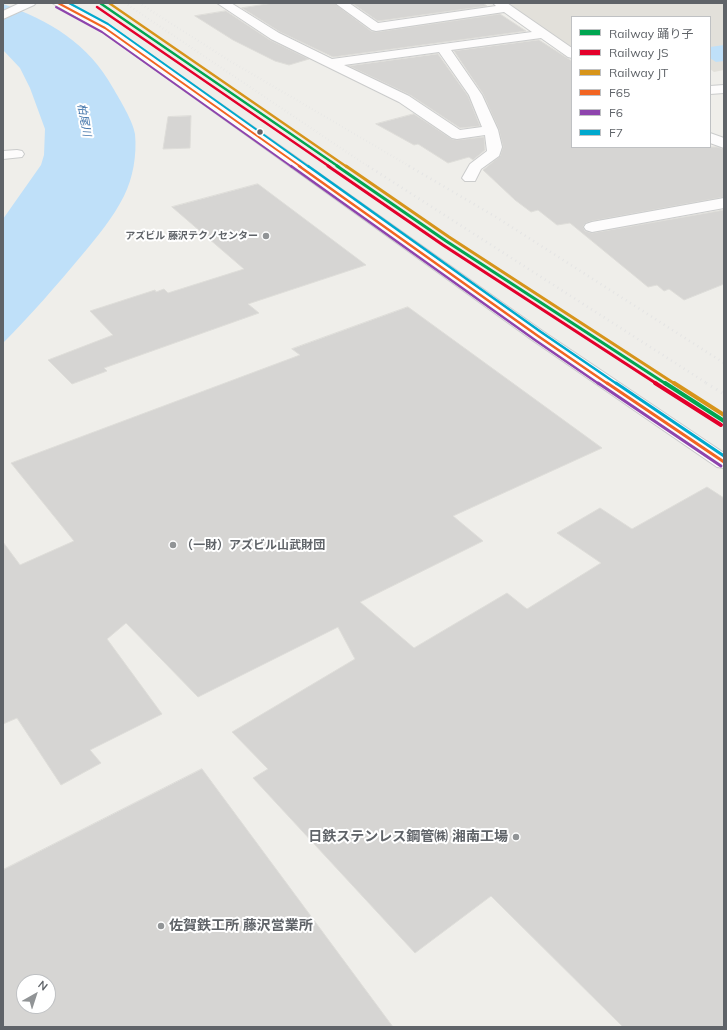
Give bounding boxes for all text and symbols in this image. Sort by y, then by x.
legend [571,16,711,148]
text: Railway 踊り子 [609,26,693,41]
text: Railway JS [609,45,669,60]
text: Railway JT [609,65,668,80]
text: F65 [609,85,630,100]
water label: 柏尾川 [75,103,93,137]
text: F6 [609,105,623,120]
text: F7 [609,125,623,140]
unlabelled marker [255,127,265,137]
place label: アズビル 藤沢テクノセンター [125,230,258,242]
marker: アズビル 藤沢テクノセンター [261,231,271,241]
place label: （一財）アズビル山武財団 [181,538,325,552]
marker: （一財）アズビル山武財団 [168,540,178,550]
place label: 日鉄ステンレス鋼管㈱ 湘南工場 [308,829,508,845]
marker: 日鉄ステンレス鋼管㈱ 湘南工場 [511,832,521,842]
place label: 佐賀鉄工所 藤沢営業所 [169,918,313,934]
marker: 佐賀鉄工所 藤沢営業所 [156,921,166,931]
north arrow [16,974,56,1014]
text: N [35,977,51,994]

